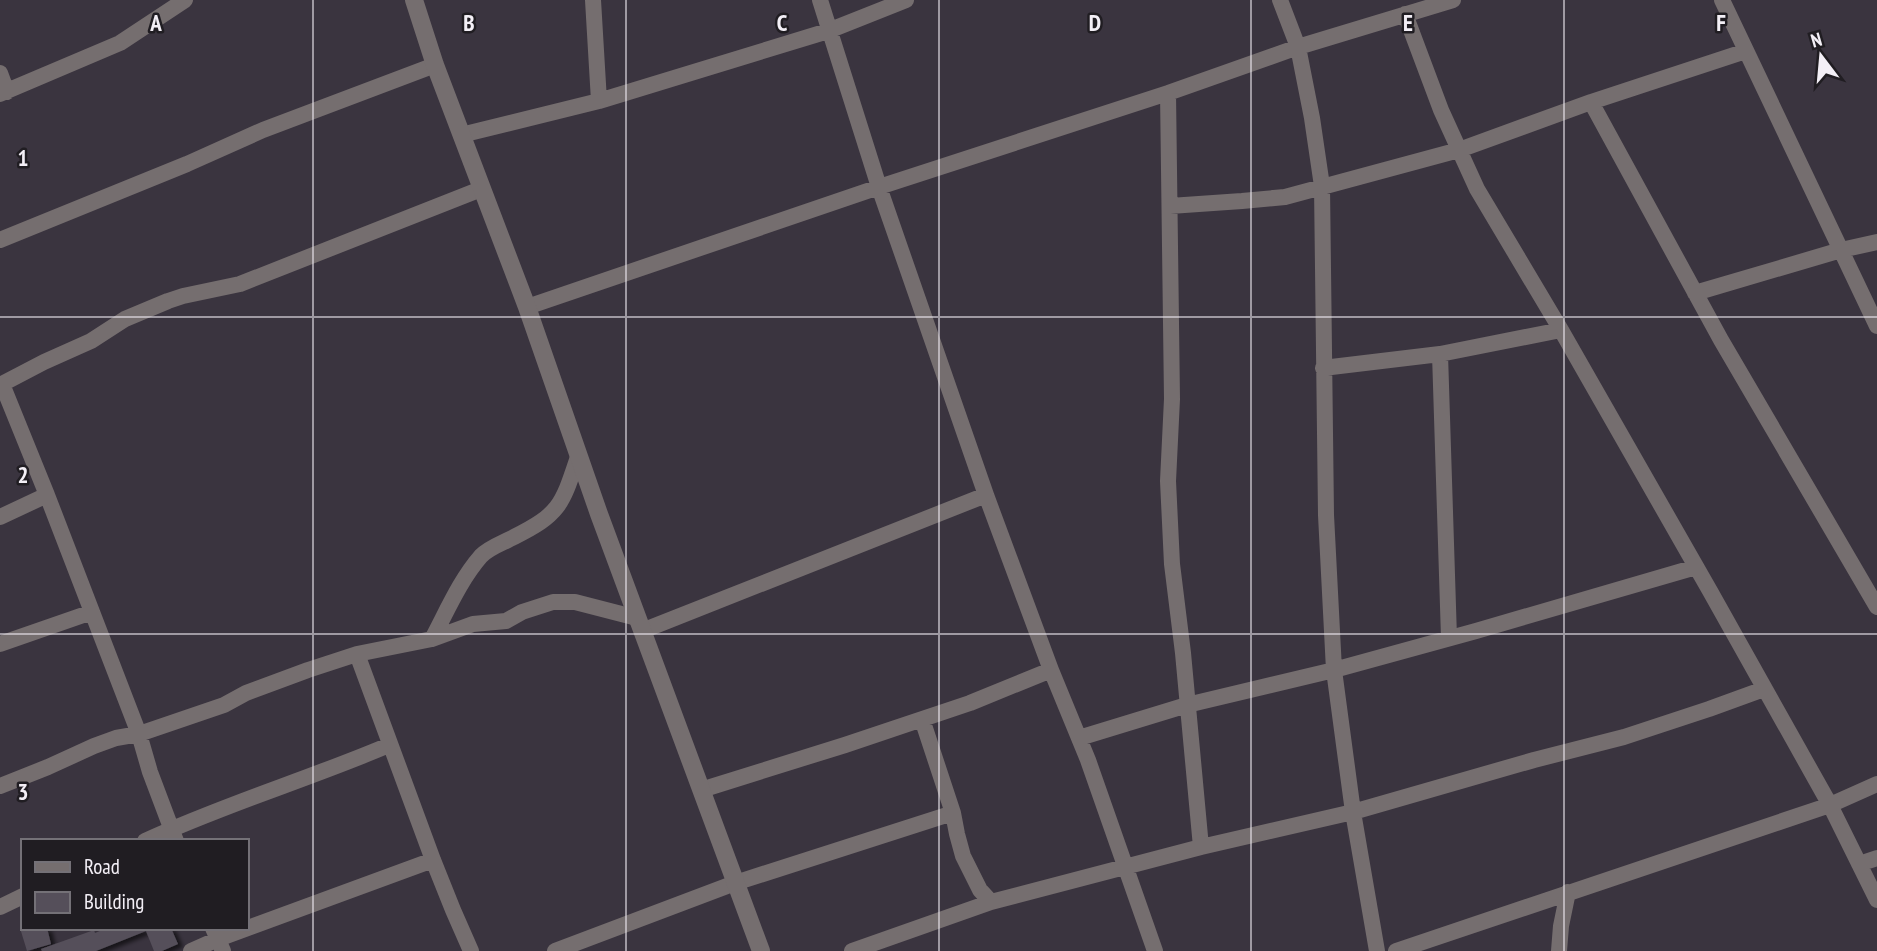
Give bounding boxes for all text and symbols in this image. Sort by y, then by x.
text: A [149,8,162,37]
text: B [463,8,475,37]
text: C [777,8,788,37]
text: D [1089,8,1101,37]
text: E [1403,8,1413,37]
text: F [1716,8,1726,37]
north arrow [1786,21,1856,91]
text: N [1808,27,1825,53]
text: 1 [18,143,29,172]
text: 2 [18,460,29,489]
text: 3 [18,777,29,806]
legend [21,839,248,930]
text: Road [84,853,120,880]
text: Building [84,888,144,915]

